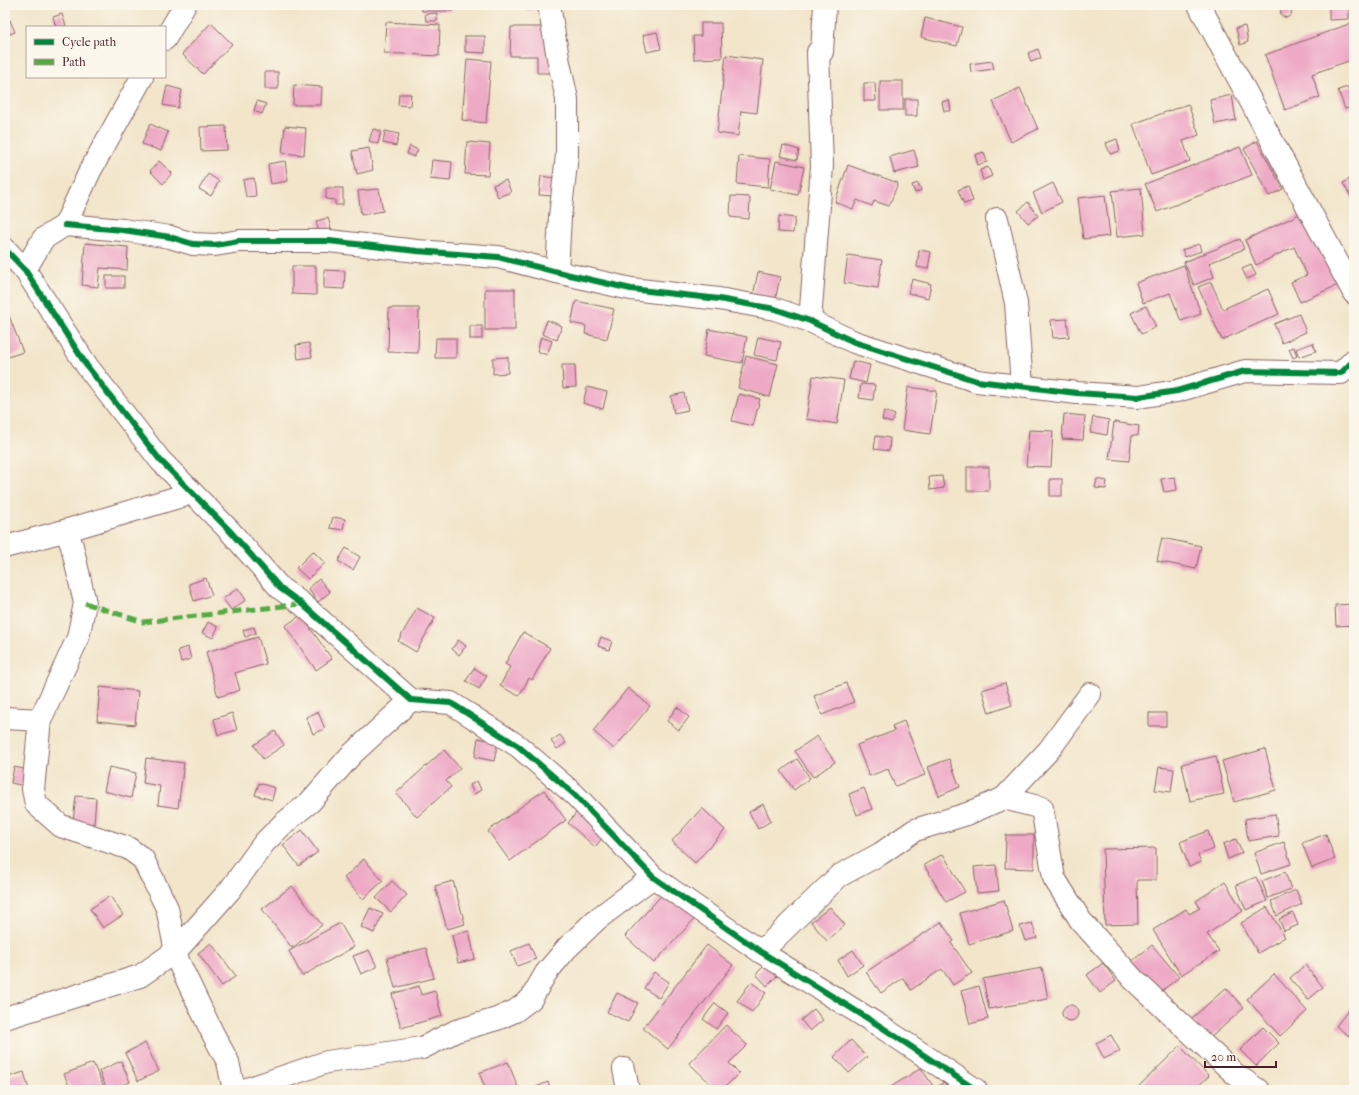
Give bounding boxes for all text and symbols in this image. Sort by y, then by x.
legend [26,26,166,78]
text: Cycle path [62,35,117,49]
text: Path [62,55,86,69]
scale bar [1205,1043,1276,1069]
text: 20 m [1211,1050,1236,1064]

